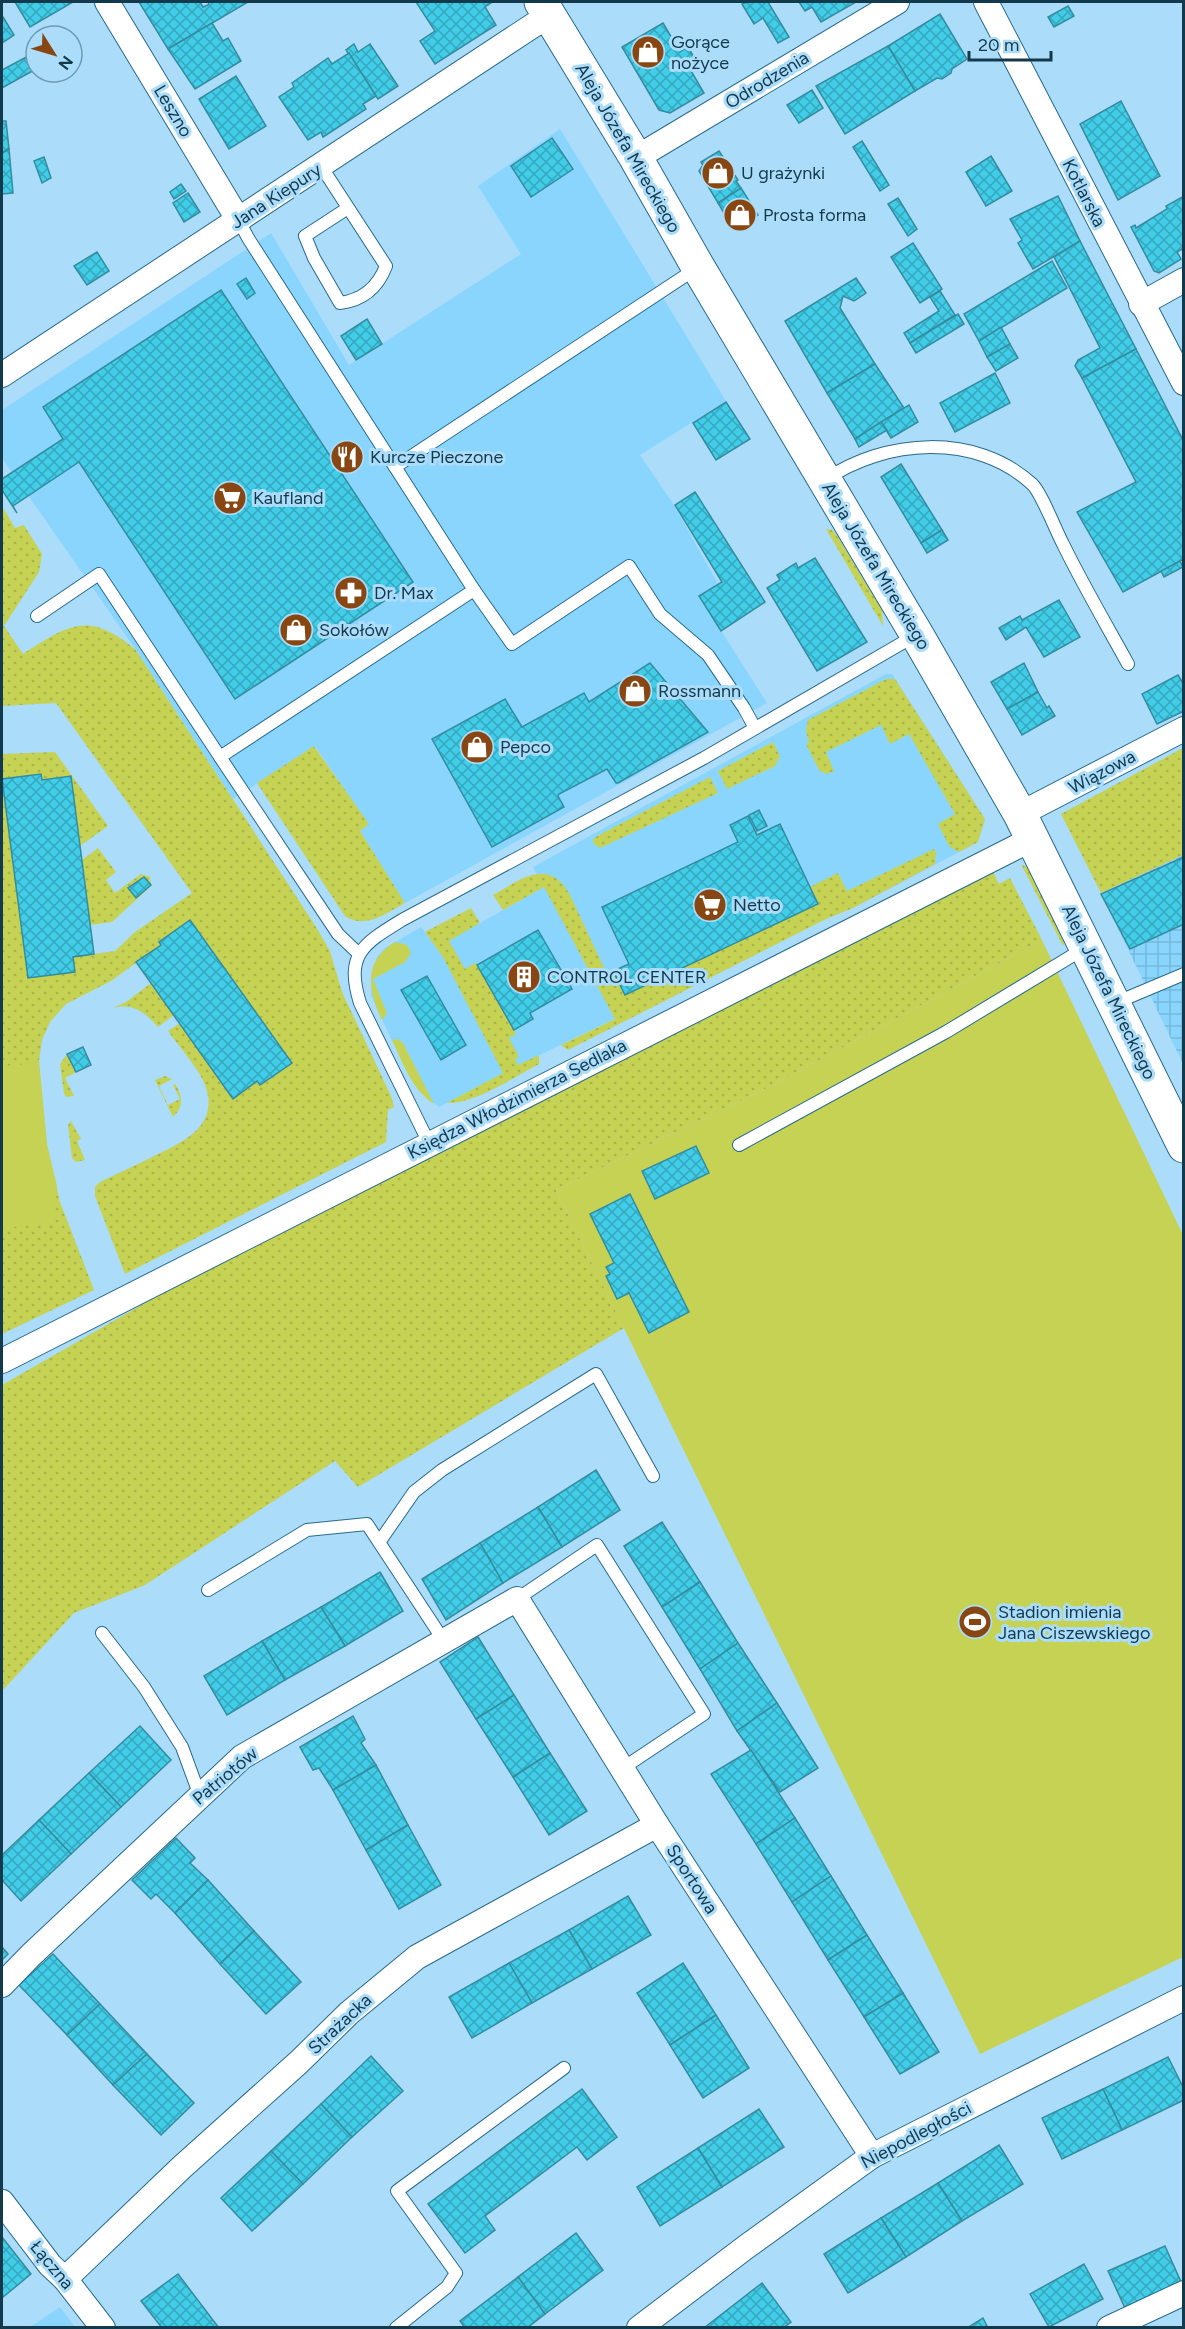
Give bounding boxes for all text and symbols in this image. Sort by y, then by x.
north arrow [24,24,84,84]
scale bar [969,24,1052,62]
place label: Gorące nożyce [671,31,730,74]
shop icon: Gorące nożyce [630,34,666,70]
text: 20 m [978,34,1019,56]
street label: Odrodzenia [721,46,813,114]
text: N [54,52,77,73]
street label: Aleja Józefa Mireckiego [571,59,685,237]
street label: Leszno [149,81,197,141]
shop icon: U grażynki [700,155,736,191]
street label: Kotlarska [1058,155,1110,231]
street label: Jana Kiepury [227,158,326,233]
place label: U grażynki [741,162,825,184]
shop icon: Prosta forma [722,197,758,233]
place label: Prosta forma [763,204,866,226]
restaurant icon: Kurcze Pieczone [329,439,365,475]
place label: Kurcze Pieczone [370,446,503,468]
street label: Aleja Józefa Mireckiego [817,478,935,654]
supermarket icon: Kaufland [212,480,248,516]
place label: Kaufland [253,487,323,509]
pharmacy icon: Dr. Max [333,575,369,611]
place label: Dr. Max [374,582,434,604]
shop icon: Sokołów [278,612,314,648]
place label: Sokołów [319,619,389,641]
shop icon: Rossmann [617,673,653,709]
place label: Rossmann [658,680,741,702]
shop icon: Pepco [459,729,495,765]
place label: Pepco [500,736,551,758]
street label: Wiązowa [1065,745,1139,799]
supermarket icon: Netto [692,887,728,923]
place label: Netto [733,894,781,916]
street label: Aleja Józefa Mireckiego [1057,901,1161,1083]
building icon: CONTROL CENTER [506,959,542,995]
place label: CONTROL CENTER [547,966,706,988]
street label: Księdza Włodzimierza Sedlaka [404,1034,630,1164]
place label: Stadion imienia Jana Ciszewskiego [998,1601,1150,1644]
sports icon: Stadion imienia Jana Ciszewskiego [957,1604,993,1640]
street label: Patriotów [188,1743,262,1809]
street label: Sportowa [661,1840,723,1918]
street label: Strażacka [304,1989,376,2059]
street label: Niepodległości [857,2097,975,2173]
street label: Łączna [25,2236,79,2294]

